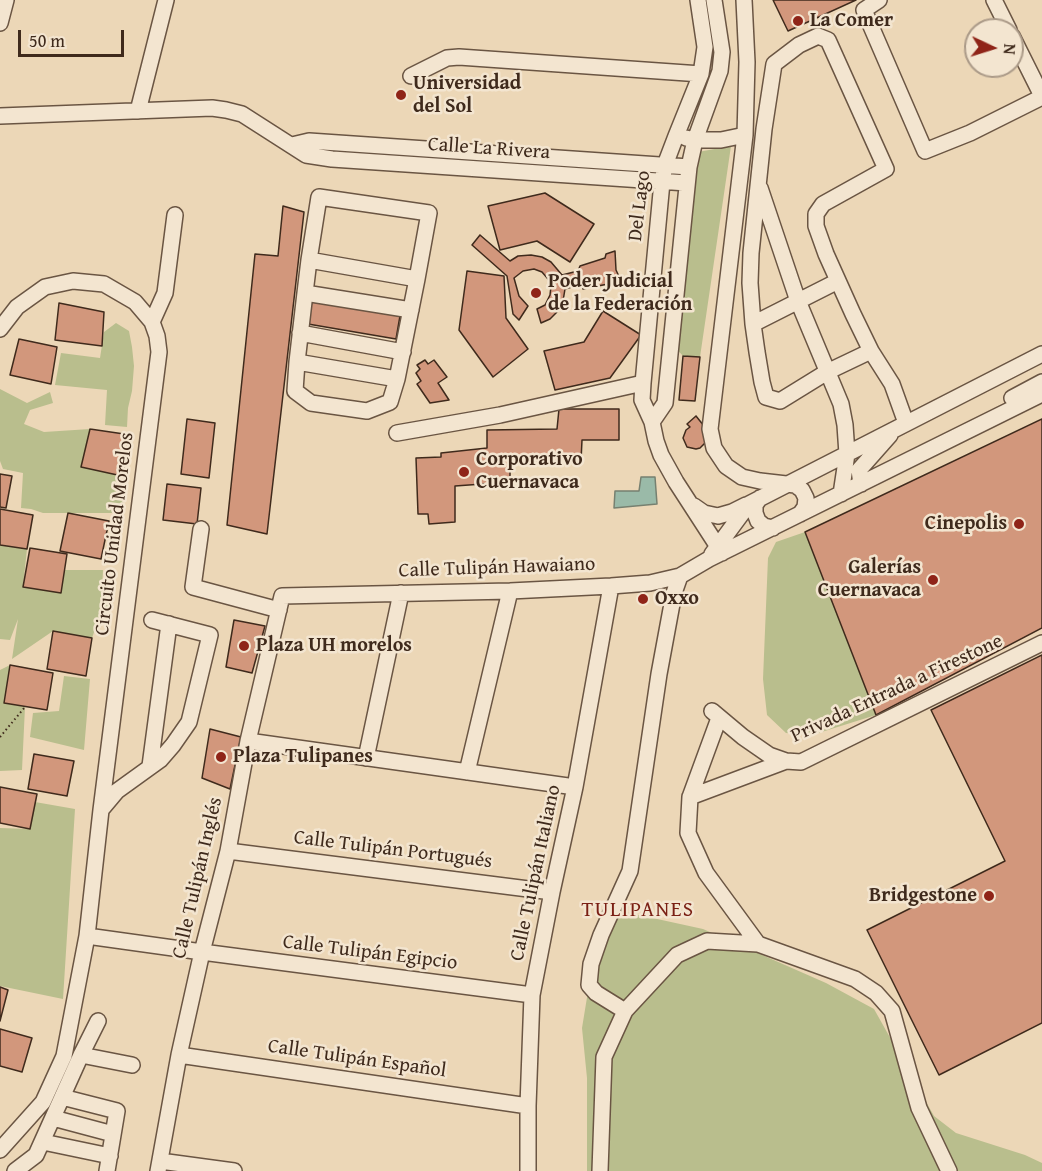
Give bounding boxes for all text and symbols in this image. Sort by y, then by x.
place label: La Comer [810,9,893,33]
marker: La Comer [791,14,805,28]
scale bar [21,18,128,56]
north arrow [964,18,1024,78]
text: 50 m [29,27,65,54]
text: N [998,43,1022,55]
place label: Universidad del Sol [413,72,521,119]
marker: Universidad del Sol [394,88,408,102]
street label: Calle La Rivera [427,133,551,165]
street label: Del Lago [624,169,656,243]
place label: Poder Judicial de la Federación [548,270,692,317]
marker: Poder Judicial de la Federación [529,286,543,300]
street label: Circuito Unidad Morelos [91,431,139,637]
place label: Corporativo Cuernavaca [476,448,583,495]
marker: Corporativo Cuernavaca [457,465,471,479]
place label: Cinepolis [925,512,1007,536]
marker: Cinepolis [1012,517,1026,531]
street label: Calle Tulipán Hawaiano [398,553,596,583]
place label: Galerías Cuernavaca [818,556,921,603]
marker: Galerías Cuernavaca [926,573,940,587]
place label: Oxxo [655,587,699,611]
marker: Oxxo [636,592,650,606]
street label: Privada Entrada a Firestone [787,629,1007,749]
place label: Plaza UH morelos [256,634,412,658]
marker: Plaza UH morelos [237,639,251,653]
place label: Plaza Tulipanes [233,745,373,769]
marker: Plaza Tulipanes [214,750,228,764]
street label: Calle Tulipán Italiano [506,783,566,963]
street label: Calle Tulipán Inglés [168,795,228,961]
street label: Calle Tulipán Portugués [292,826,494,874]
place label: Bridgestone [869,884,977,908]
marker: Bridgestone [982,889,996,903]
district label: TULIPANES [581,898,695,924]
street label: Calle Tulipán Egipcio [281,930,459,976]
street label: Calle Tulipán Español [266,1035,448,1083]

